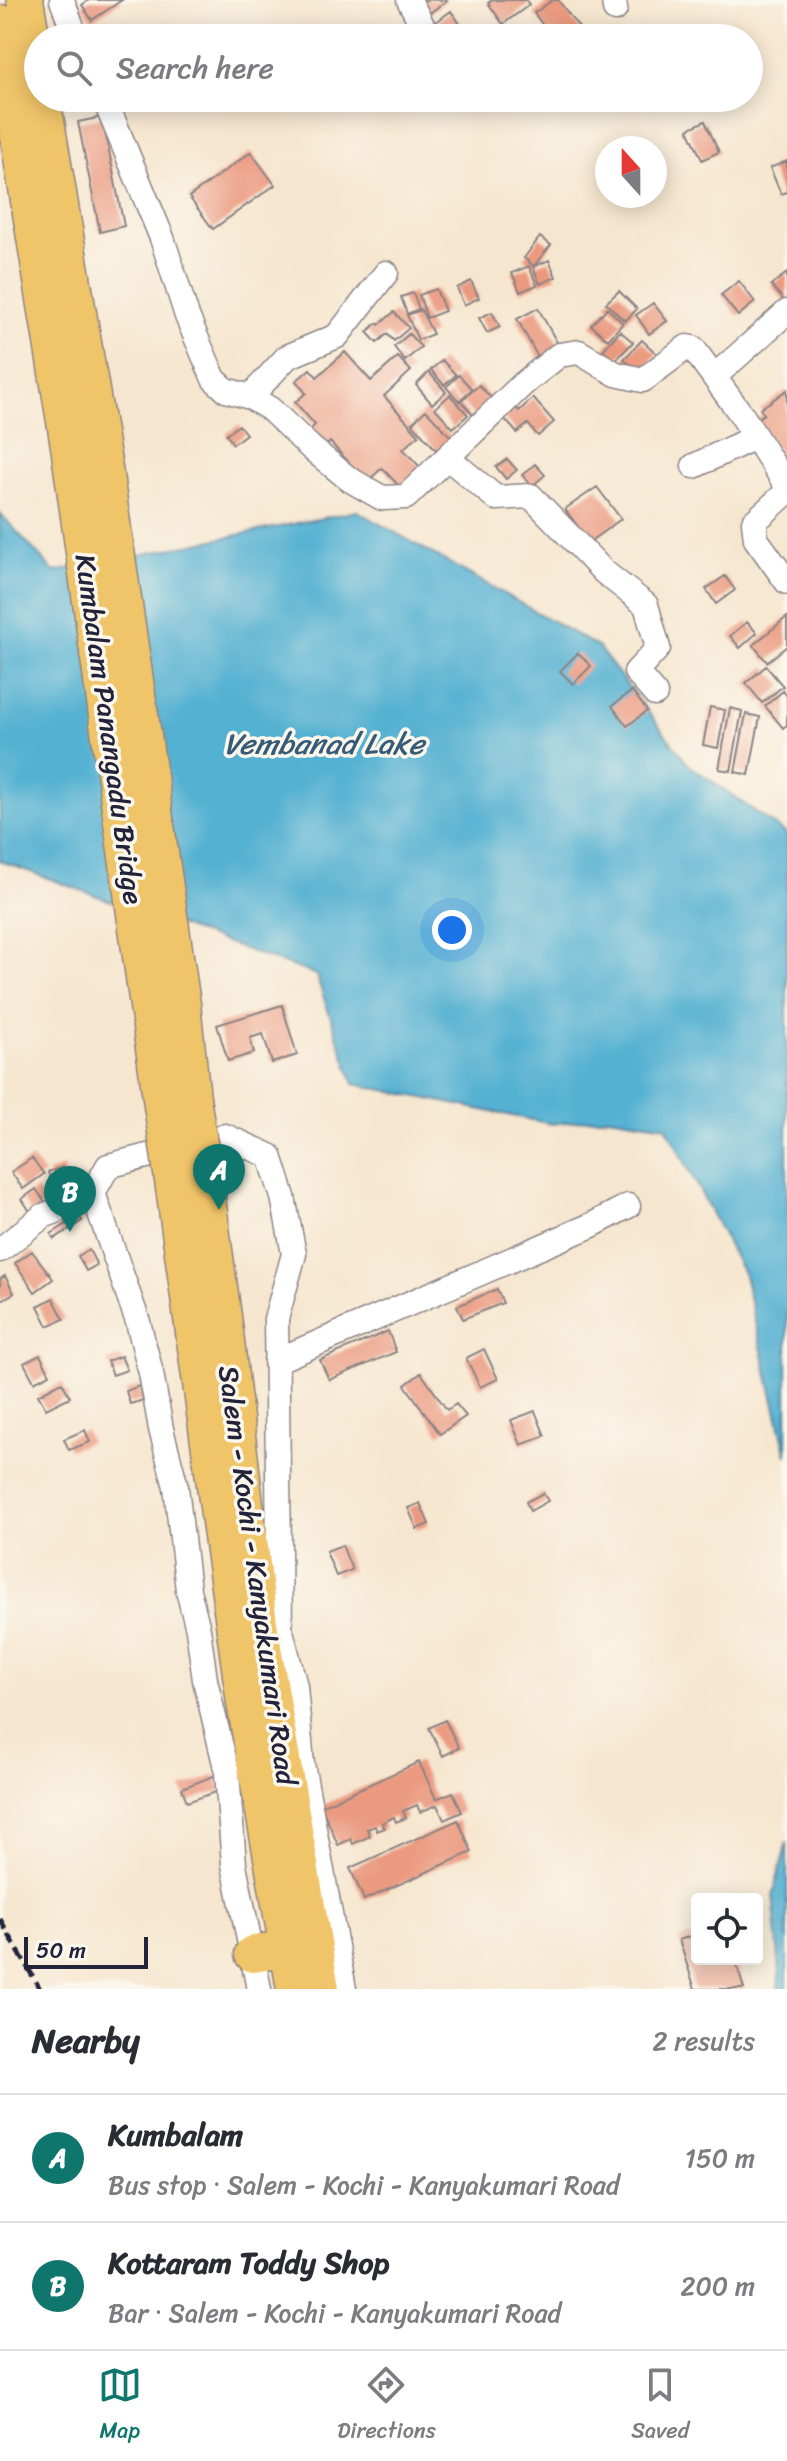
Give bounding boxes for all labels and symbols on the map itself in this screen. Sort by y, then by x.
north arrow [595,136,667,208]
street label: Kumbalam Panangadu Bridge [61,551,158,907]
water label: Vembanad Lake [224,717,427,771]
your location [432,910,472,950]
pin: A [193,1144,245,1210]
pin: B [44,1166,96,1232]
street label: Salem - Kochi - Kanyakumari Road [204,1362,312,1790]
scale bar [24,1933,148,1969]

